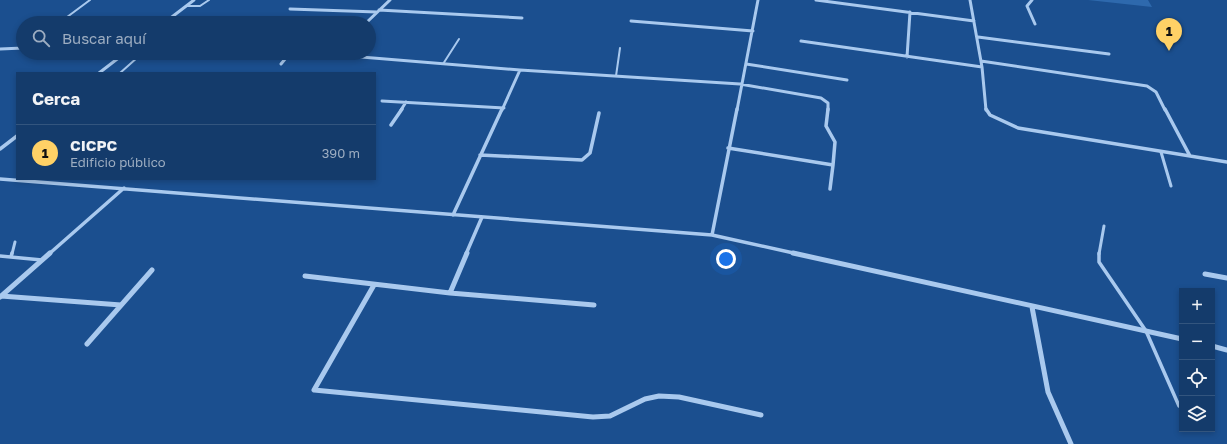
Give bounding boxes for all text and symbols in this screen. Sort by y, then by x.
search box [16,16,376,60]
pin: 1 [1156,18,1182,51]
icon: search [30,27,52,49]
text: Buscar aquí [62,29,146,47]
text: Cerca [32,88,80,109]
text: CICPC [70,136,117,154]
text: 1 [42,145,48,161]
text: 390 m [322,145,360,161]
text: Edificio público [70,154,166,170]
your location [716,249,736,269]
map controls [1179,288,1215,432]
button: + [1179,288,1215,324]
button: − [1179,324,1215,360]
button: locate [1179,360,1215,396]
button: layers [1179,396,1215,432]

